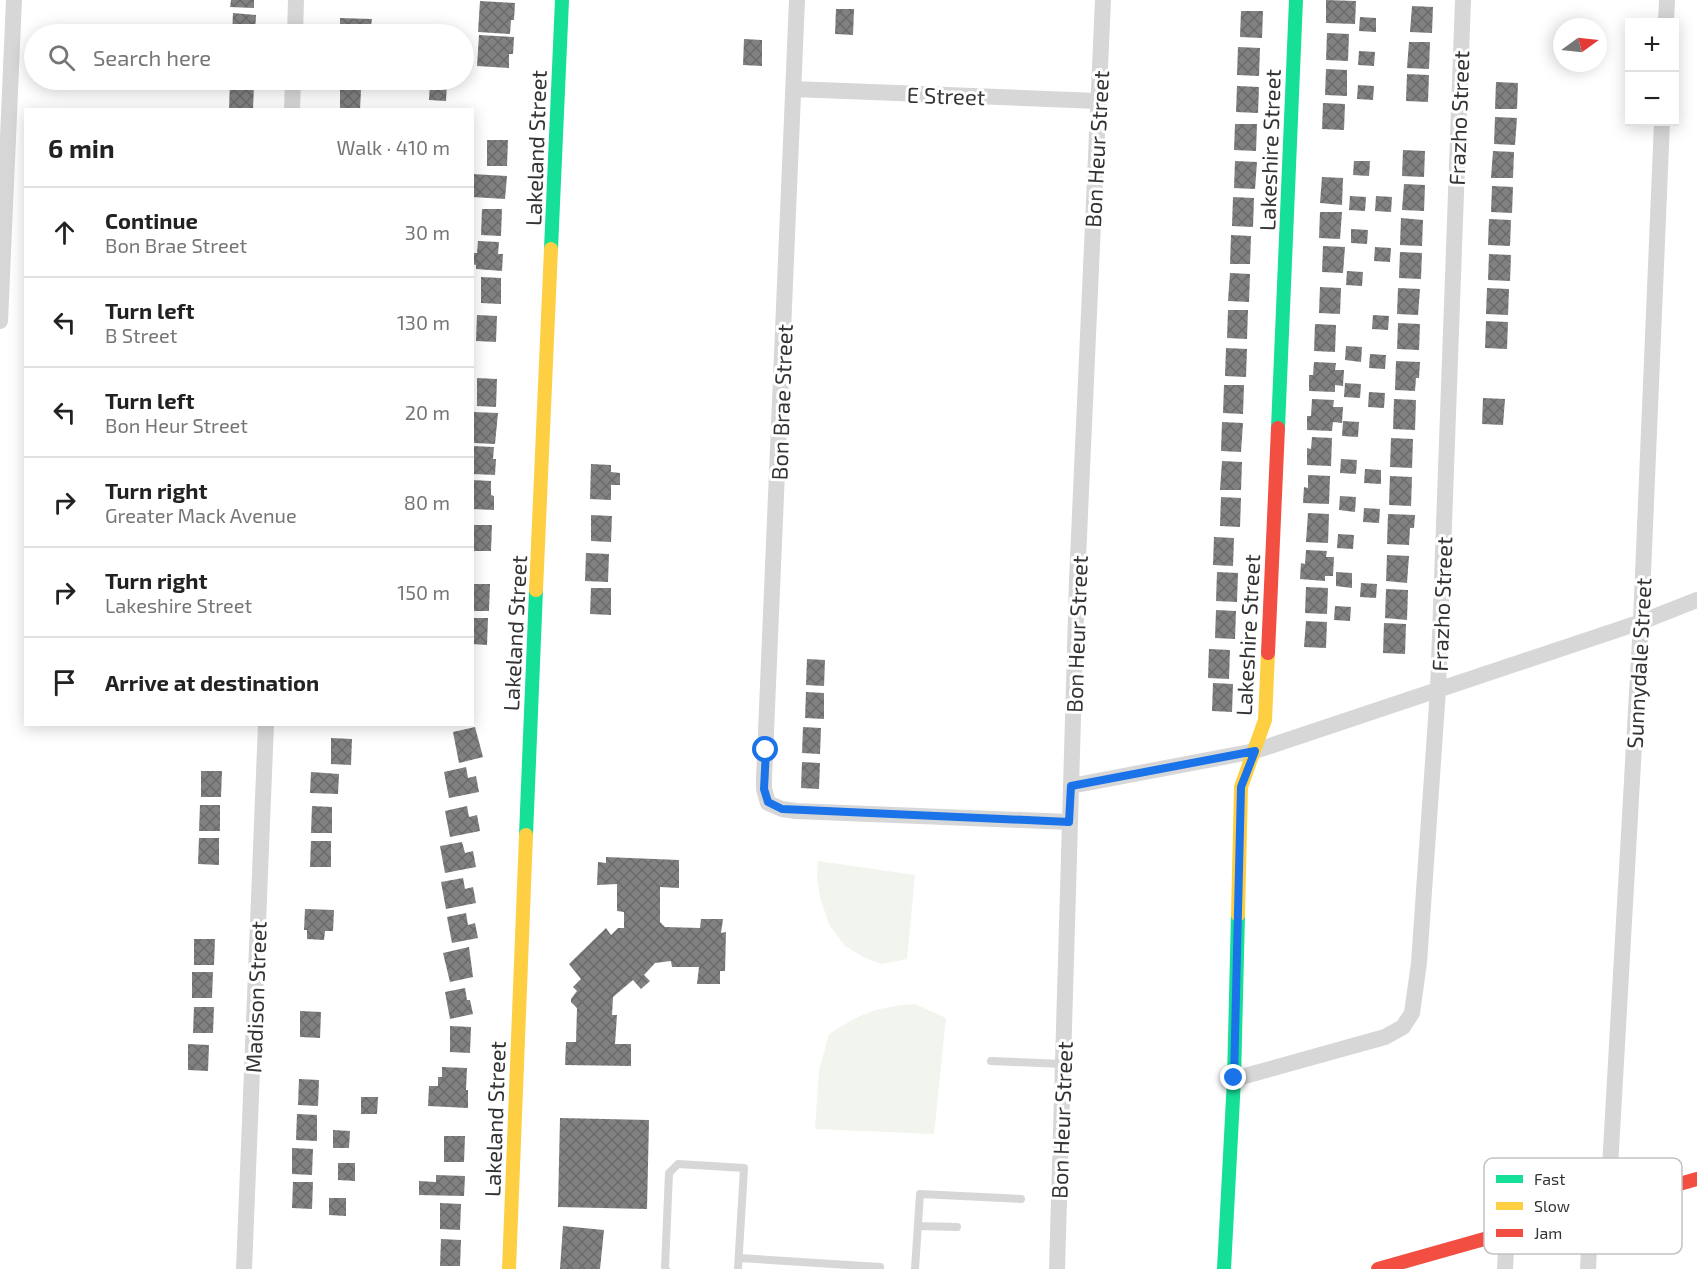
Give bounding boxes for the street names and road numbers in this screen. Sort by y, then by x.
street label: Frazho Street [1443,50,1473,186]
street label: Lakeshire Street [1253,69,1285,231]
street label: Lakeland Street [519,70,551,226]
street label: Bon Heur Street [1079,70,1113,228]
street label: E Street [906,81,986,109]
street label: Bon Brae Street [765,323,797,481]
street label: Frazho Street [1426,536,1456,672]
street label: Lakeshire Street [1230,553,1264,717]
street label: Lakeland Street [497,554,531,712]
street label: Bon Heur Street [1060,555,1092,713]
street label: Sunnydale Street [1621,577,1655,749]
street label: Madison Street [239,921,271,1073]
street label: Lakeland Street [478,1041,510,1197]
street label: Bon Heur Street [1045,1041,1077,1199]

